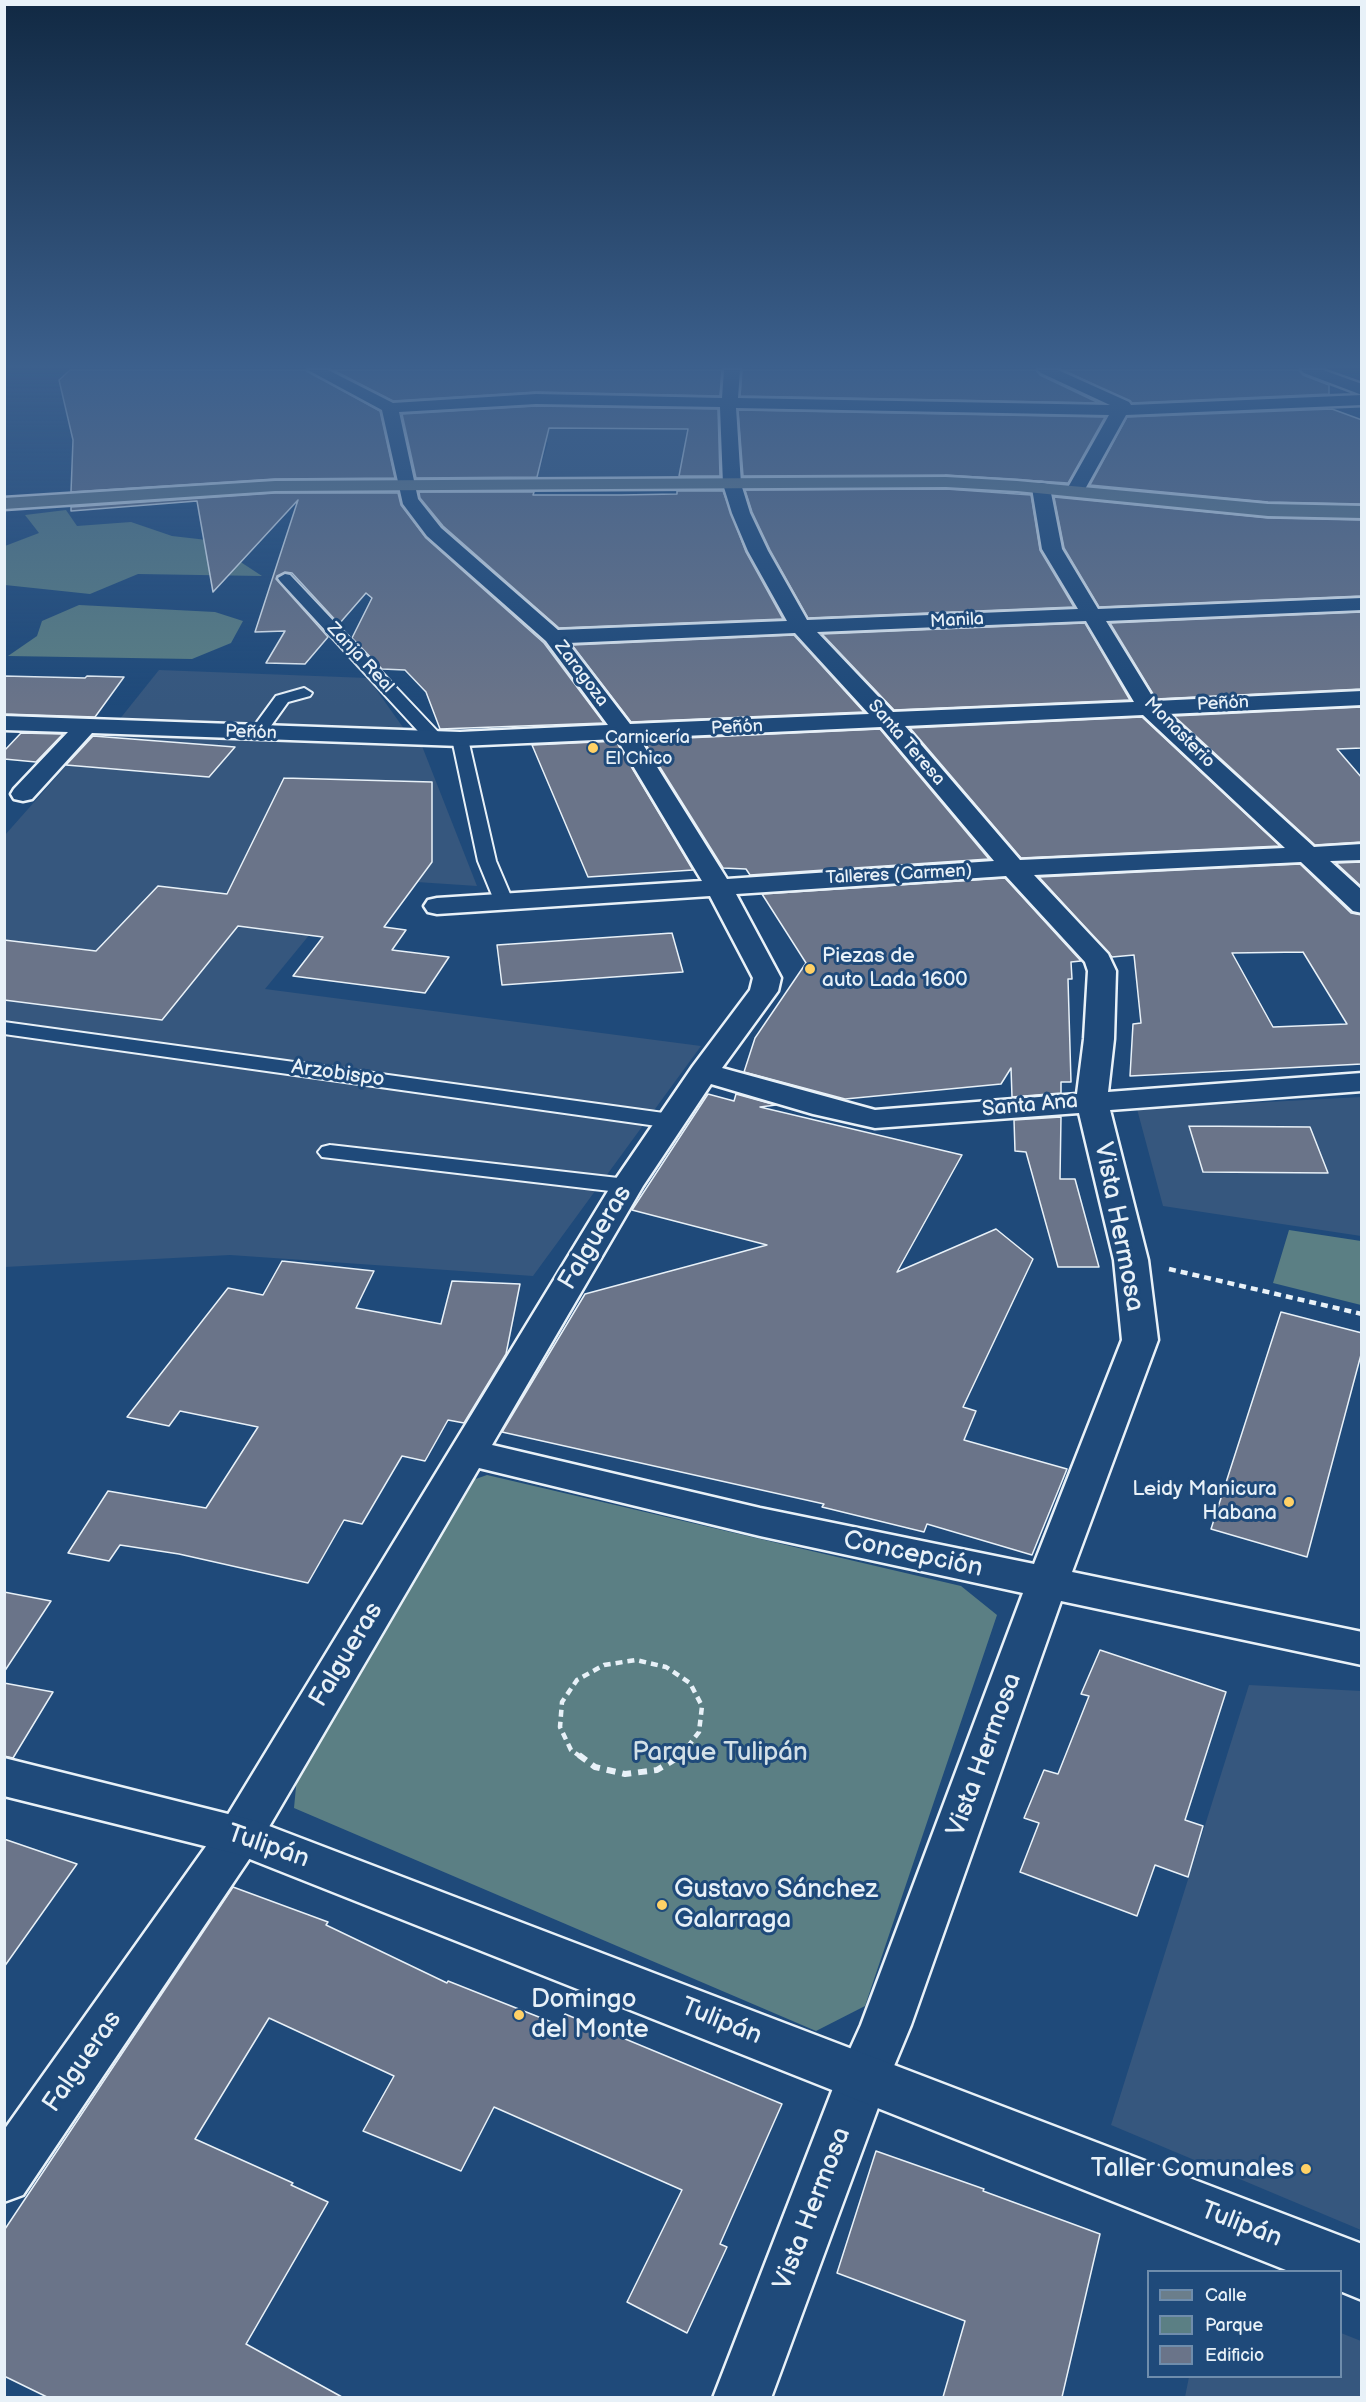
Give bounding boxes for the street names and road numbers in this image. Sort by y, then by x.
street label: Manila [929,609,985,633]
street label: Zanja Real [322,618,398,698]
street label: Zaragoza [549,637,613,711]
street label: Peñón [1197,692,1249,716]
street label: Monasterio [1139,693,1219,773]
street label: Santa Teresa [863,696,949,790]
street label: Peñón [711,716,763,740]
street label: Peñón [225,721,277,745]
street label: Talleres (Carmen) [825,860,973,890]
street label: Arzobispo [290,1055,386,1093]
street label: Santa Ana [981,1089,1079,1123]
street label: Vista Hermosa [1086,1140,1150,1314]
street label: Falgueras [553,1180,639,1296]
street label: Concepción [840,1525,986,1585]
street label: Falgueras [304,1597,390,1713]
street label: Vista Hermosa [941,1669,1029,1841]
street label: Tulipán [223,1818,313,1876]
street label: Tulipán [676,1992,766,2052]
street label: Falgueras [37,2005,129,2119]
street label: Vista Hermosa [768,2123,858,2295]
street label: Tulipán [1196,2195,1286,2255]

